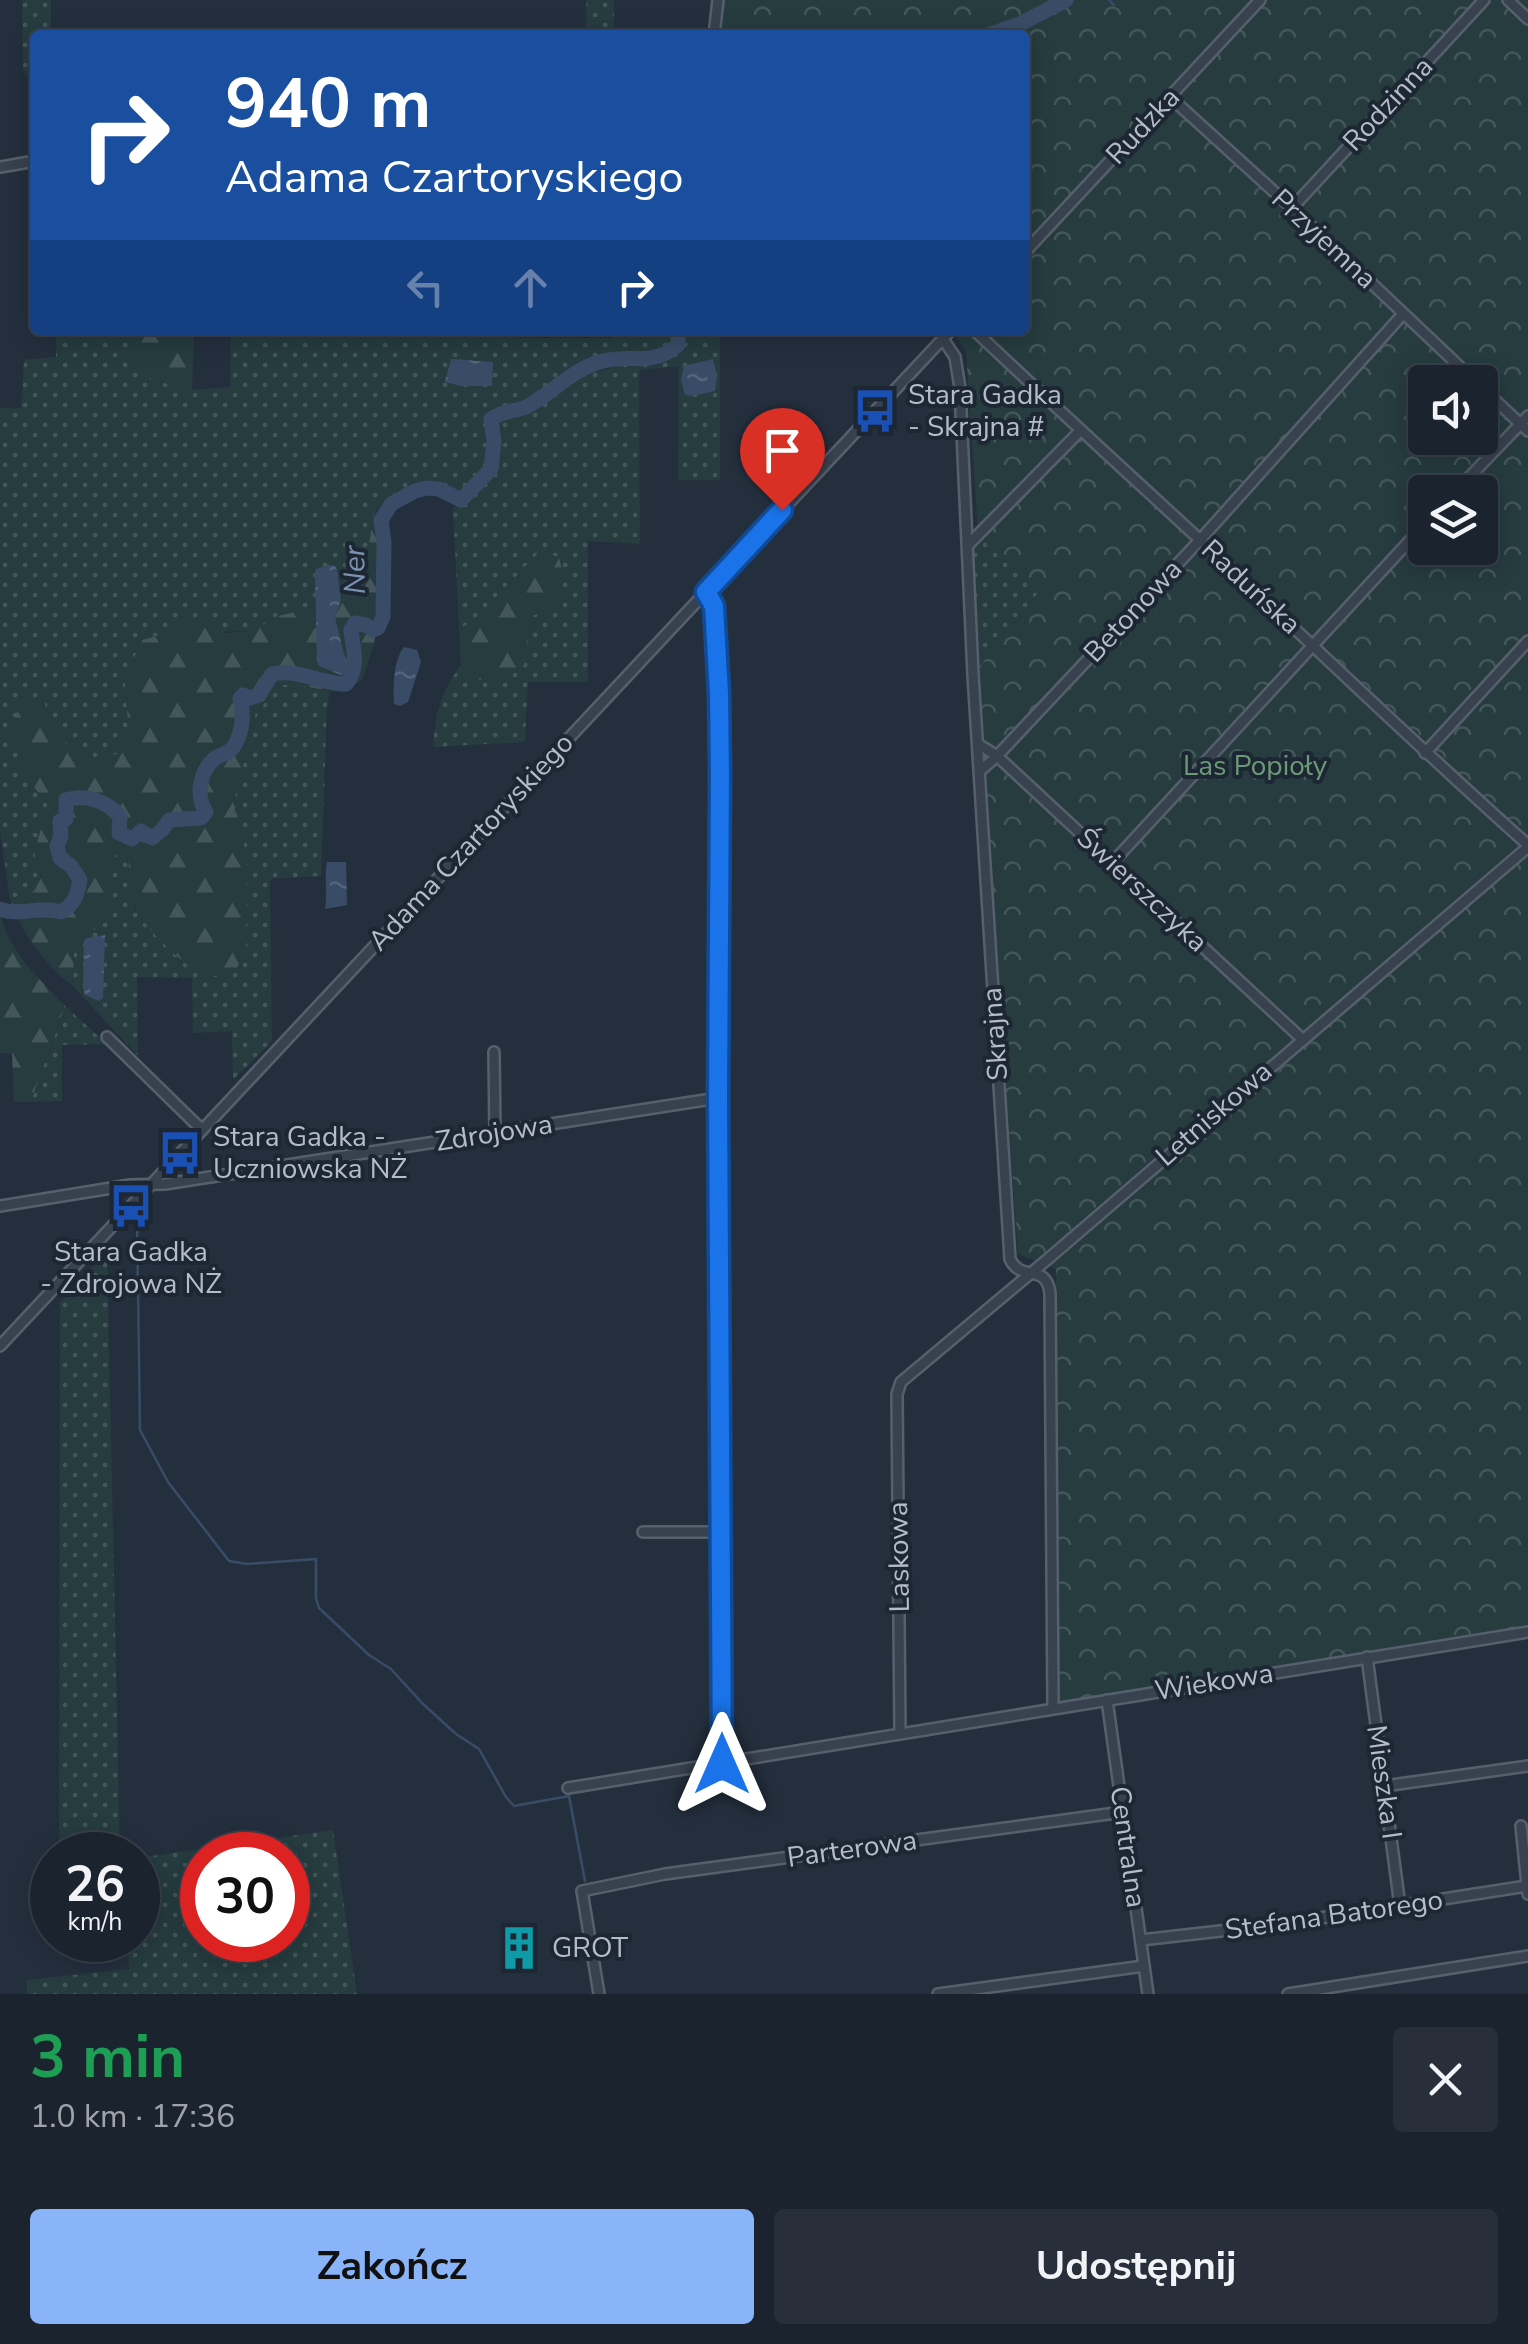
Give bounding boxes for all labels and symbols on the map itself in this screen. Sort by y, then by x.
street label: Rodzinna [1334,48,1442,160]
street label: Rudzka [1098,79,1188,173]
street label: Przyjemna [1263,180,1385,298]
place label: Stara Gadka - Skrajna # [908,376,1062,446]
bus stop icon: Stara Gadka - Skrajna # [851,387,899,435]
pin [740,408,825,511]
street label: Raduńska [1193,531,1309,643]
water label: Ner [334,544,376,595]
street label: Betonowa [1075,551,1191,671]
street label: Adama Czartoryskiego [360,725,582,959]
park label: Las Popioły [1183,747,1328,785]
street label: Świerszczyka [1068,819,1216,961]
street label: Skrajna [973,986,1017,1082]
street label: Letniskowa [1148,1053,1280,1175]
street label: Zdrojowa [433,1105,555,1161]
place label: Stara Gadka - Uczniowska NŻ [213,1118,407,1188]
bus stop icon: Stara Gadka - Uczniowska NŻ [156,1129,204,1177]
bus stop icon: Stara Gadka - Zdrojowa NŻ [107,1182,155,1230]
place label: Stara Gadka - Zdrojowa NŻ [40,1233,222,1303]
street label: Laskowa [879,1501,919,1613]
street label: Wiekowa [1152,1654,1276,1710]
position arrow [670,1712,774,1816]
street label: Mieszka I [1357,1723,1411,1841]
street label: Centralna [1101,1784,1155,1910]
street label: Parterowa [785,1821,919,1877]
speed limit sign: 30 [180,1832,310,1962]
street label: Stefana Batorego [1223,1881,1445,1949]
building icon: GROT [495,1924,543,1972]
place label: GROT [552,1929,628,1967]

